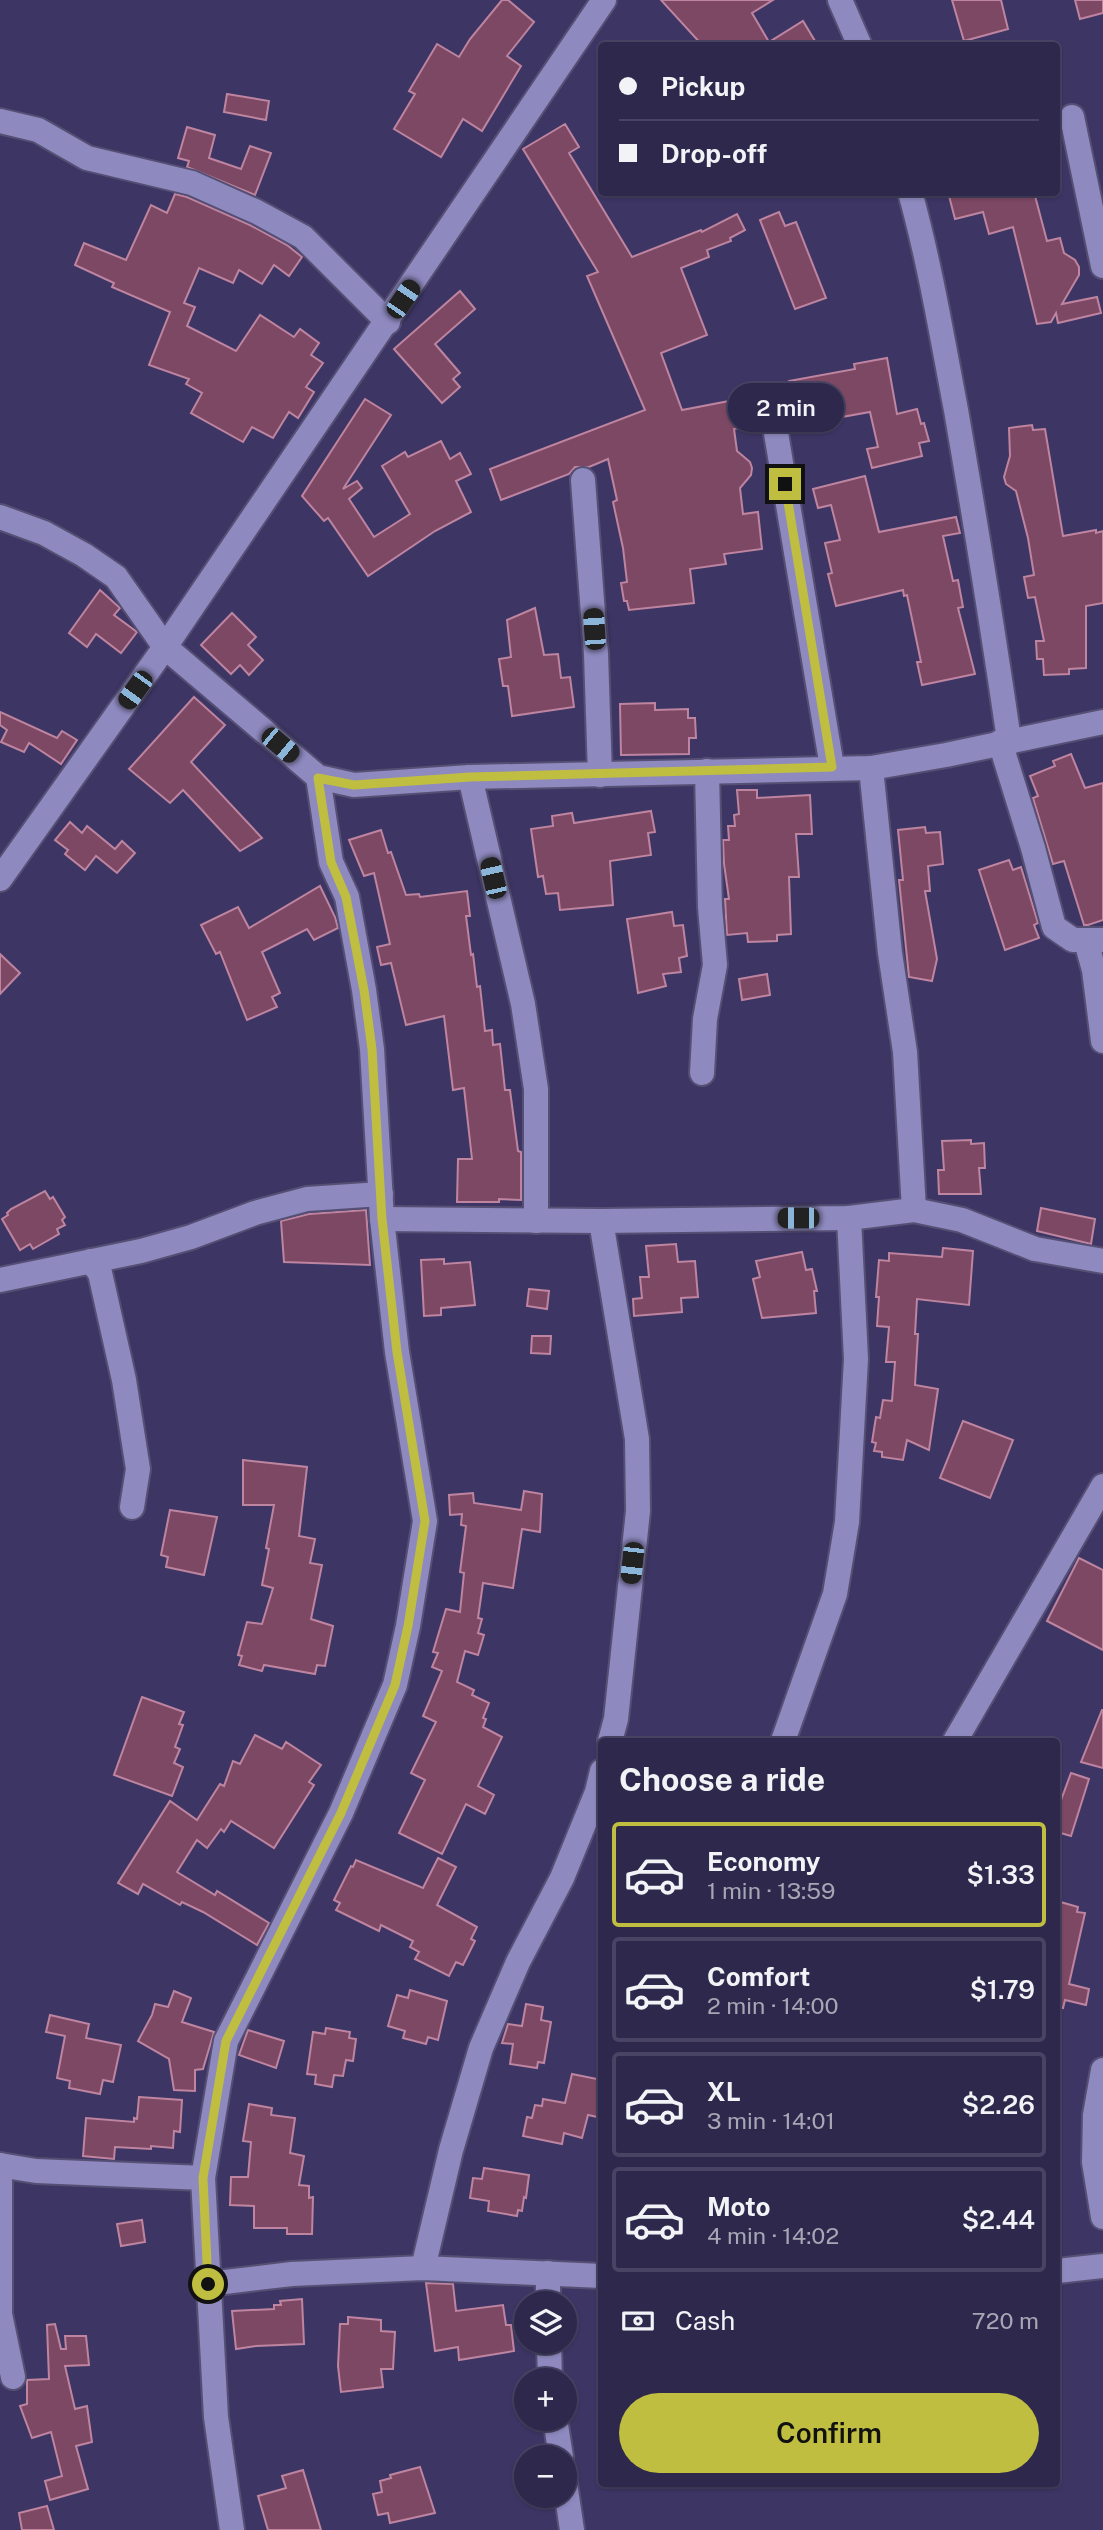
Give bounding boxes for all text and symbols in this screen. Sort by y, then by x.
text: Pickup [661,71,745,102]
text: Drop-off [661,138,767,169]
car [383,276,424,322]
callout: 2 min [727,382,843,432]
text: 2 min [756,394,816,421]
route end [769,468,801,500]
car [583,607,606,651]
car [115,667,156,713]
car [258,723,303,767]
car [479,855,508,901]
car [778,1208,820,1229]
car [620,1541,645,1585]
text: Choose a ride [619,1761,825,1798]
icon: car [623,1843,686,1906]
text: Economy [707,1846,820,1877]
text: $1.33 [967,1859,1035,1890]
text: 1 min · 13:59 [707,1877,835,1904]
icon: car [623,1958,686,2021]
text: Comfort [707,1961,810,1992]
text: $1.79 [970,1974,1035,2005]
text: 2 min · 14:00 [707,1992,839,2019]
icon: car [623,2073,686,2136]
text: XL [707,2076,741,2107]
text: $2.26 [962,2089,1035,2120]
text: 3 min · 14:01 [707,2107,835,2134]
icon: car [623,2188,686,2251]
text: Moto [707,2191,770,2222]
text: $2.44 [962,2204,1035,2235]
text: 4 min · 14:02 [707,2222,839,2249]
route start [192,2268,224,2300]
map controls [514,2291,577,2508]
button: layers [514,2291,577,2354]
icon: cash [619,2302,657,2340]
text: Cash [675,2305,735,2336]
text: 720 m [972,2307,1039,2334]
button: + [514,2368,577,2431]
button: Confirm [619,2393,1039,2473]
button: − [514,2445,577,2508]

